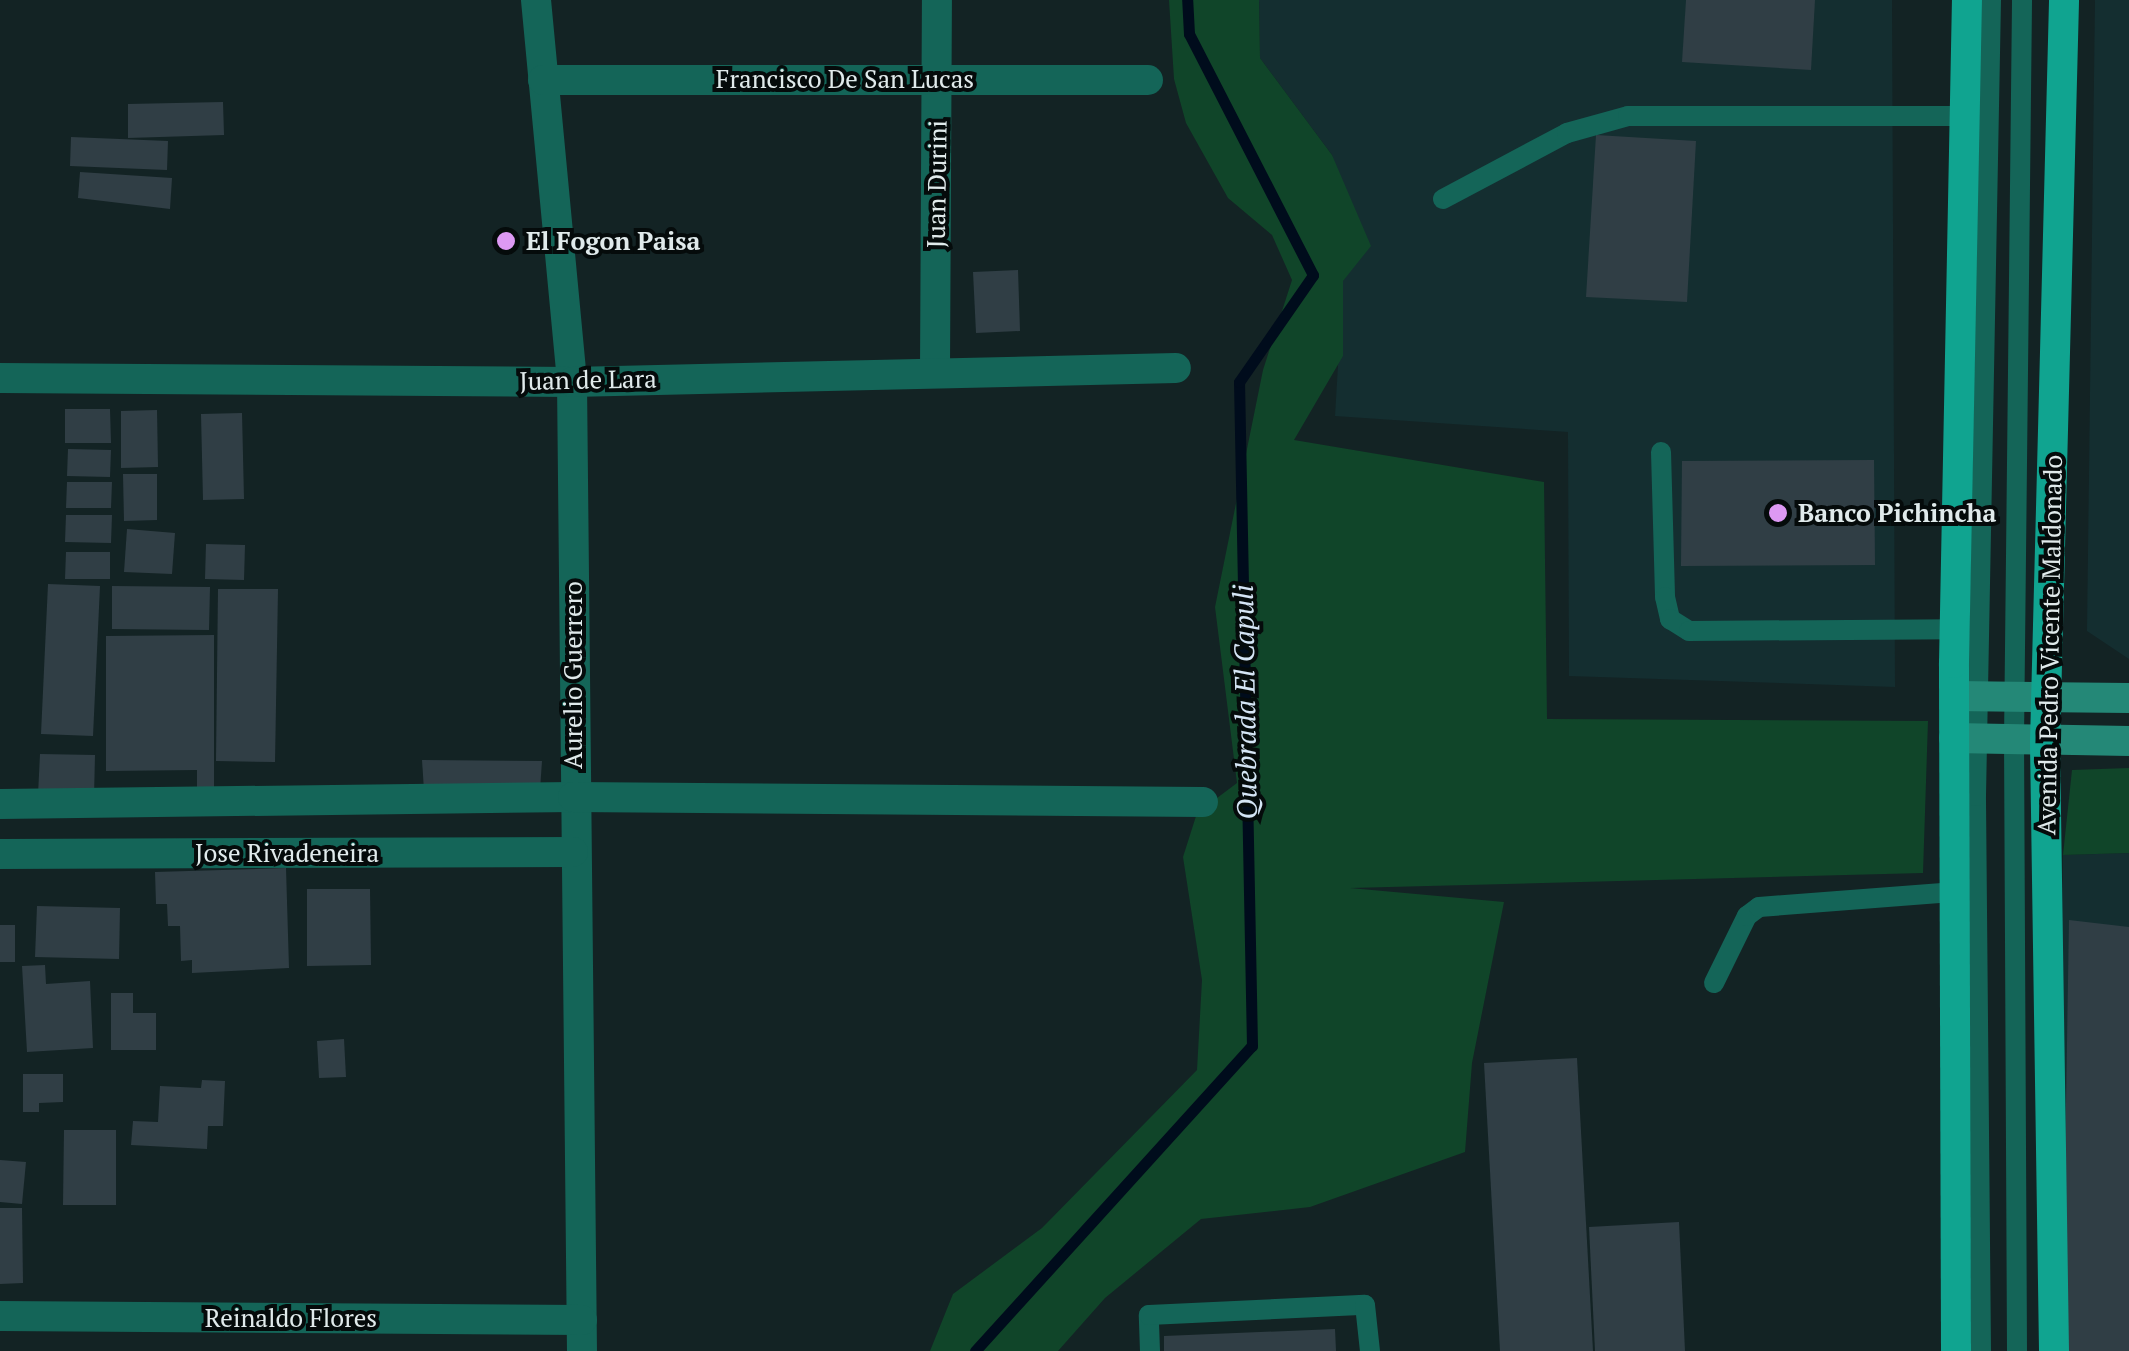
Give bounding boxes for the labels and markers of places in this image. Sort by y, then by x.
place label: El Fogon Paisa [526,226,700,256]
marker: El Fogon Paisa [495,230,517,252]
place label: Banco Pichincha [1798,498,1996,528]
marker: Banco Pichincha [1767,502,1789,524]

